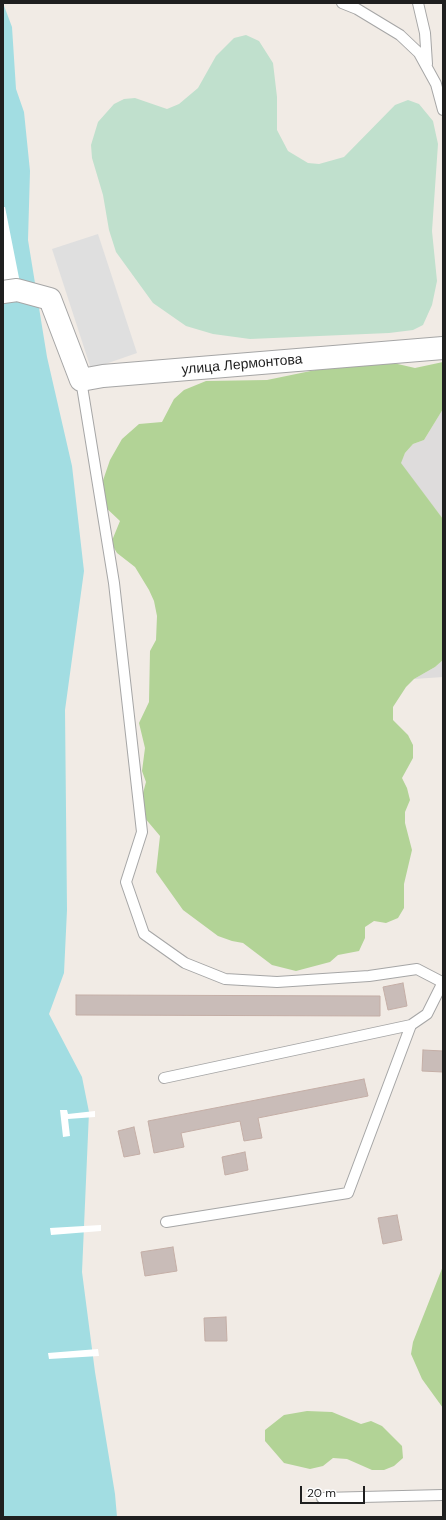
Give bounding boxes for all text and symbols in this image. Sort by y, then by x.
street label: улица Лермонтова [181,351,303,379]
scale bar [302,1478,367,1504]
text: 20 m [307,1485,336,1501]

